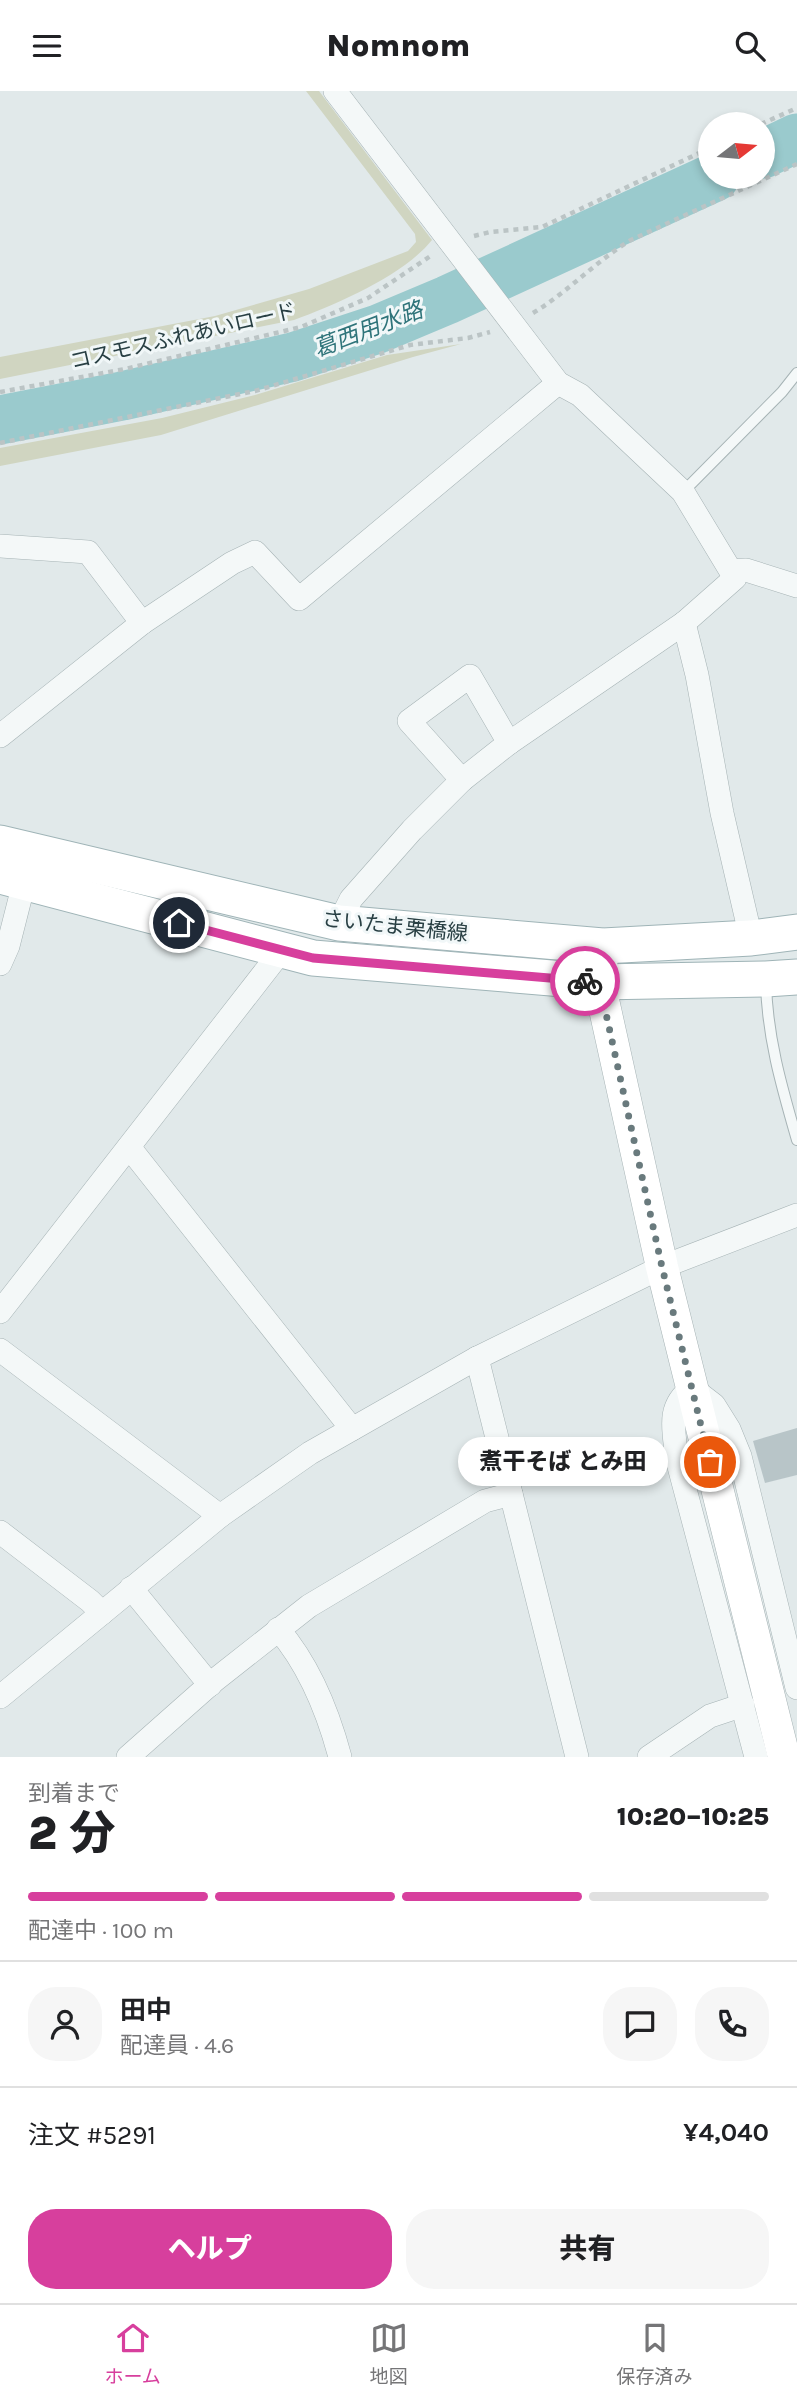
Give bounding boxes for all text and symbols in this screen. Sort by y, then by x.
icon: menu [28,27,66,65]
text: Nomnom [327,27,470,64]
icon: search [731,27,769,65]
north arrow [698,112,775,189]
map controls [698,112,775,189]
water label: 葛西用水路 [310,296,429,363]
street label: コスモスふれあいロード [68,298,298,374]
pin [149,893,209,953]
icon: home [160,904,198,942]
street label: さいたま栗橋線 [321,906,469,946]
courier [550,946,620,1016]
icon: bike [566,962,604,1000]
pin [680,1432,740,1492]
callout: 煮干そば とみ田 [458,1437,668,1487]
icon: bag [691,1443,729,1481]
text: 煮干そば とみ田 [479,1448,647,1475]
text: 到着まで [28,1780,120,1807]
text: 10:20–10:25 [617,1801,769,1832]
text: 2 分 [28,1807,115,1861]
text: 配達中 · 100 m [28,1917,174,1944]
button: person [28,1987,102,2061]
button: chat [603,1987,677,2061]
button: phone [695,1987,769,2061]
text: 田中 [120,1995,172,2026]
text: 配達員 · 4.6 [120,2032,234,2059]
text: ¥4,040 [683,2117,769,2148]
text: 注文 #5291 [28,2120,156,2151]
button: ヘルプ [28,2209,392,2289]
button: 共有 [406,2209,769,2289]
tab: ホーム [104,2319,161,2388]
tab: 地図 [370,2319,408,2388]
tab: 保存済み [617,2319,693,2388]

